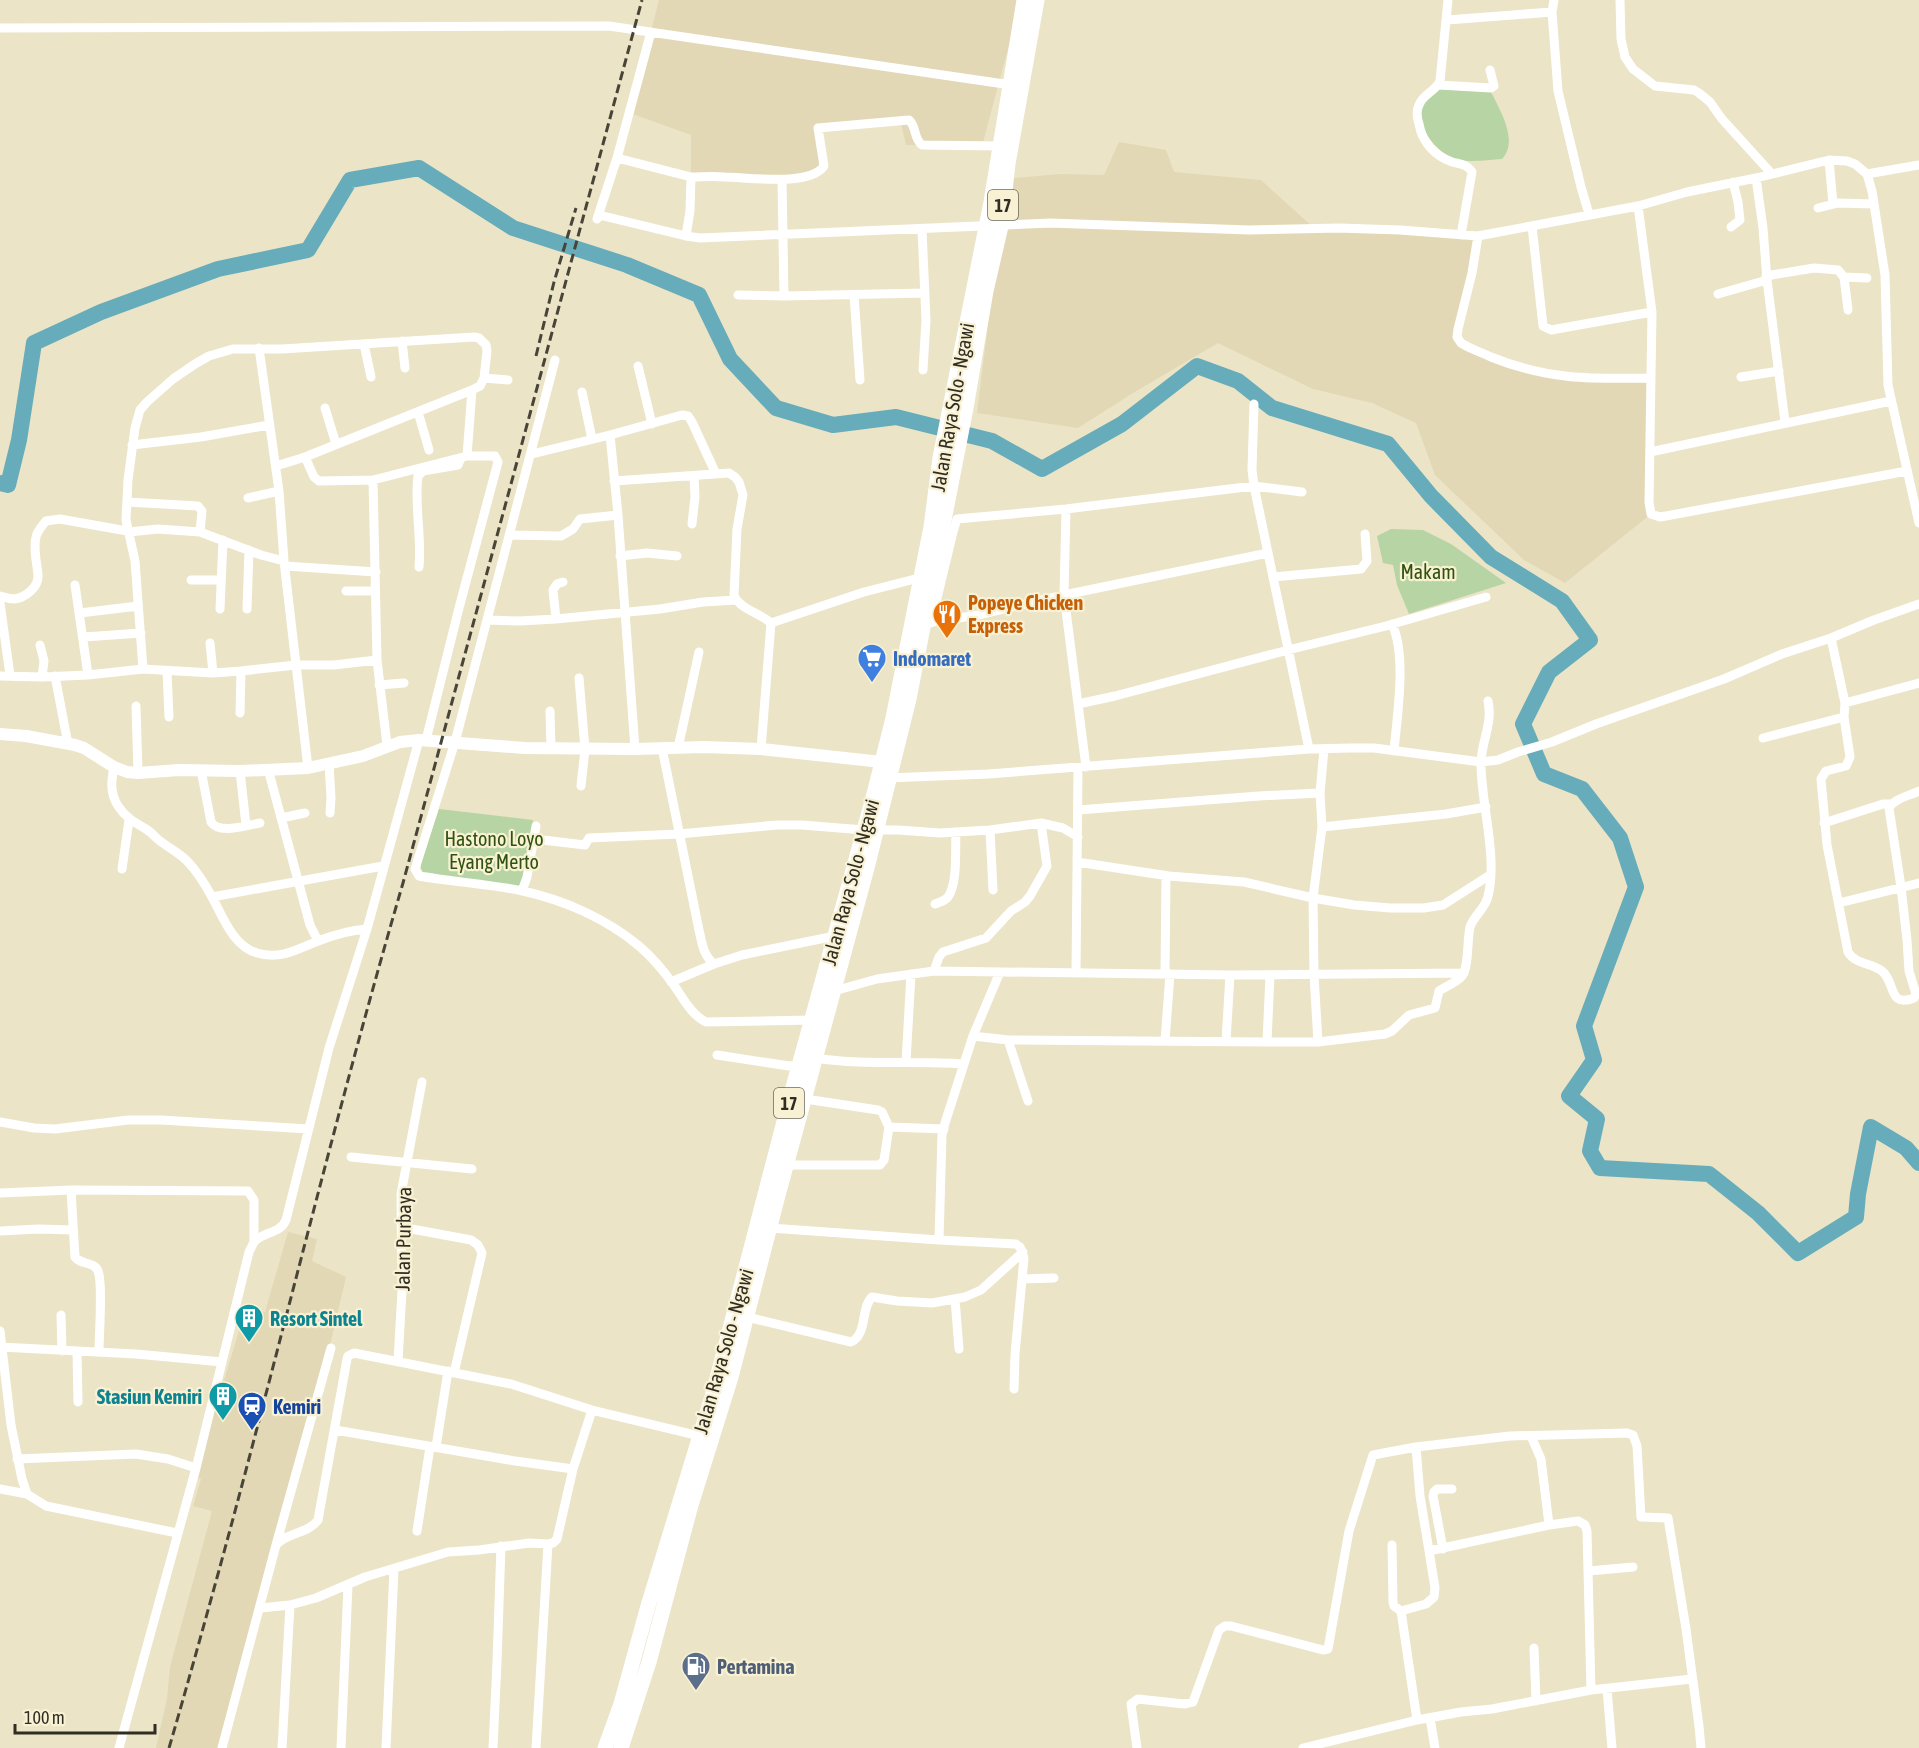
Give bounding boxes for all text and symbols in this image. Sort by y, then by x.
road number: 17 [988,190,1018,220]
street label: Jalan Raya Solo - Ngawi [926,321,978,493]
park label: Makam [1400,560,1456,583]
place label: Popeye Chicken Express [968,591,1083,637]
restaurant icon: Popeye Chicken Express [931,598,963,640]
supermarket icon: Indomaret [856,642,888,684]
place label: Indomaret [893,647,971,670]
street label: Jalan Raya Solo - Ngawi [817,797,883,967]
park label: Hastono Loyo Eyang Merto [444,827,544,873]
road number: 17 [774,1088,804,1118]
street label: Jalan Purbaya [391,1187,415,1291]
street label: Jalan Raya Solo - Ngawi [688,1266,758,1436]
building icon: Resort Sintel [233,1302,265,1344]
place label: Resort Sintel [270,1307,363,1330]
building icon: Stasiun Kemiri [207,1380,239,1422]
place label: Stasiun Kemiri [97,1385,202,1408]
station icon: Kemiri [236,1390,268,1432]
place label: Kemiri [273,1395,321,1418]
fuel station icon: Pertamina [680,1650,712,1692]
place label: Pertamina [717,1655,794,1678]
scale bar [15,1697,154,1735]
text: 100 m [24,1707,65,1728]

